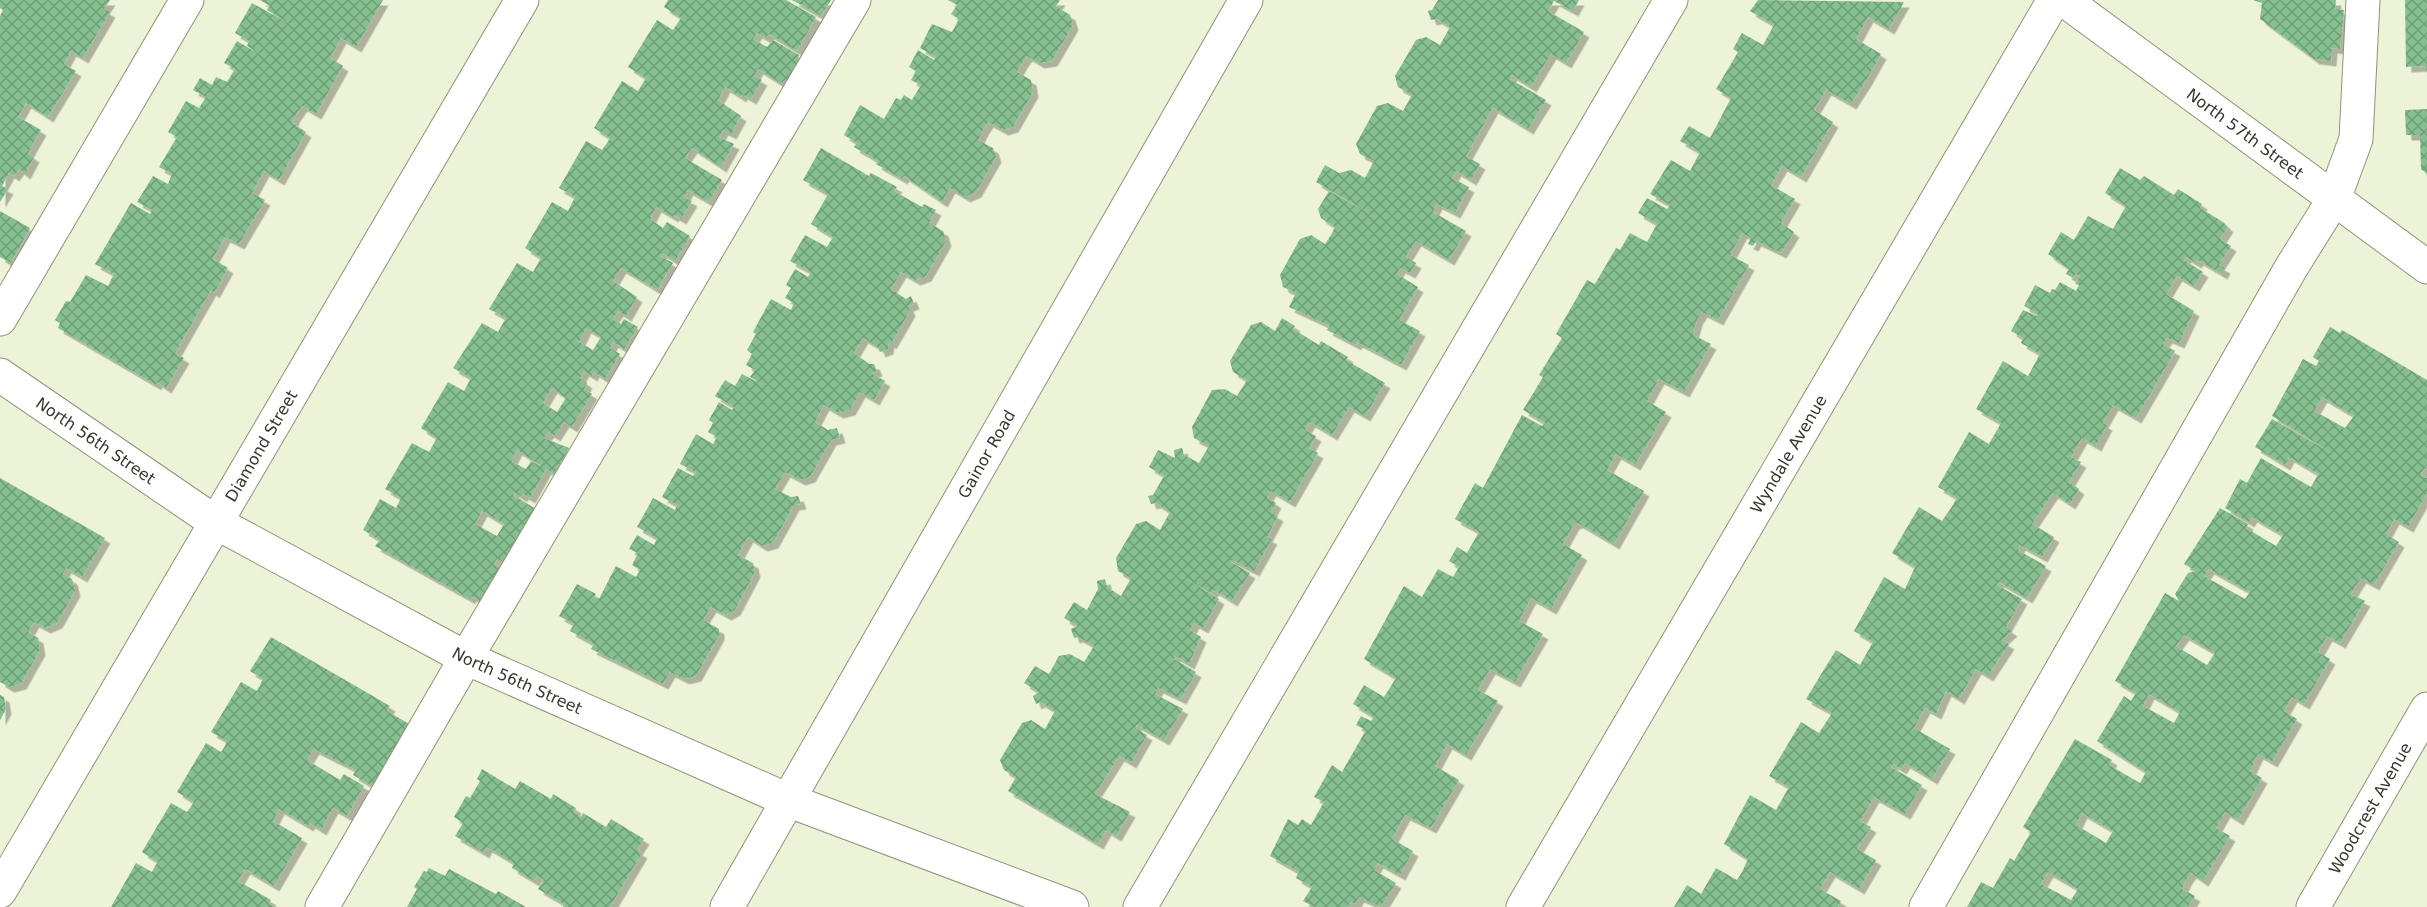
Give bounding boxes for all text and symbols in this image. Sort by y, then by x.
street label: North 57th Street [2183,84,2307,183]
street label: Diamond Street [221,387,301,505]
street label: Wyndale Avenue [1746,391,1830,517]
street label: North 56th Street [32,393,159,488]
street label: Gainor Road [954,406,1019,501]
street label: North 56th Street [449,643,585,718]
street label: Woodcrest Avenue [2325,739,2415,877]

